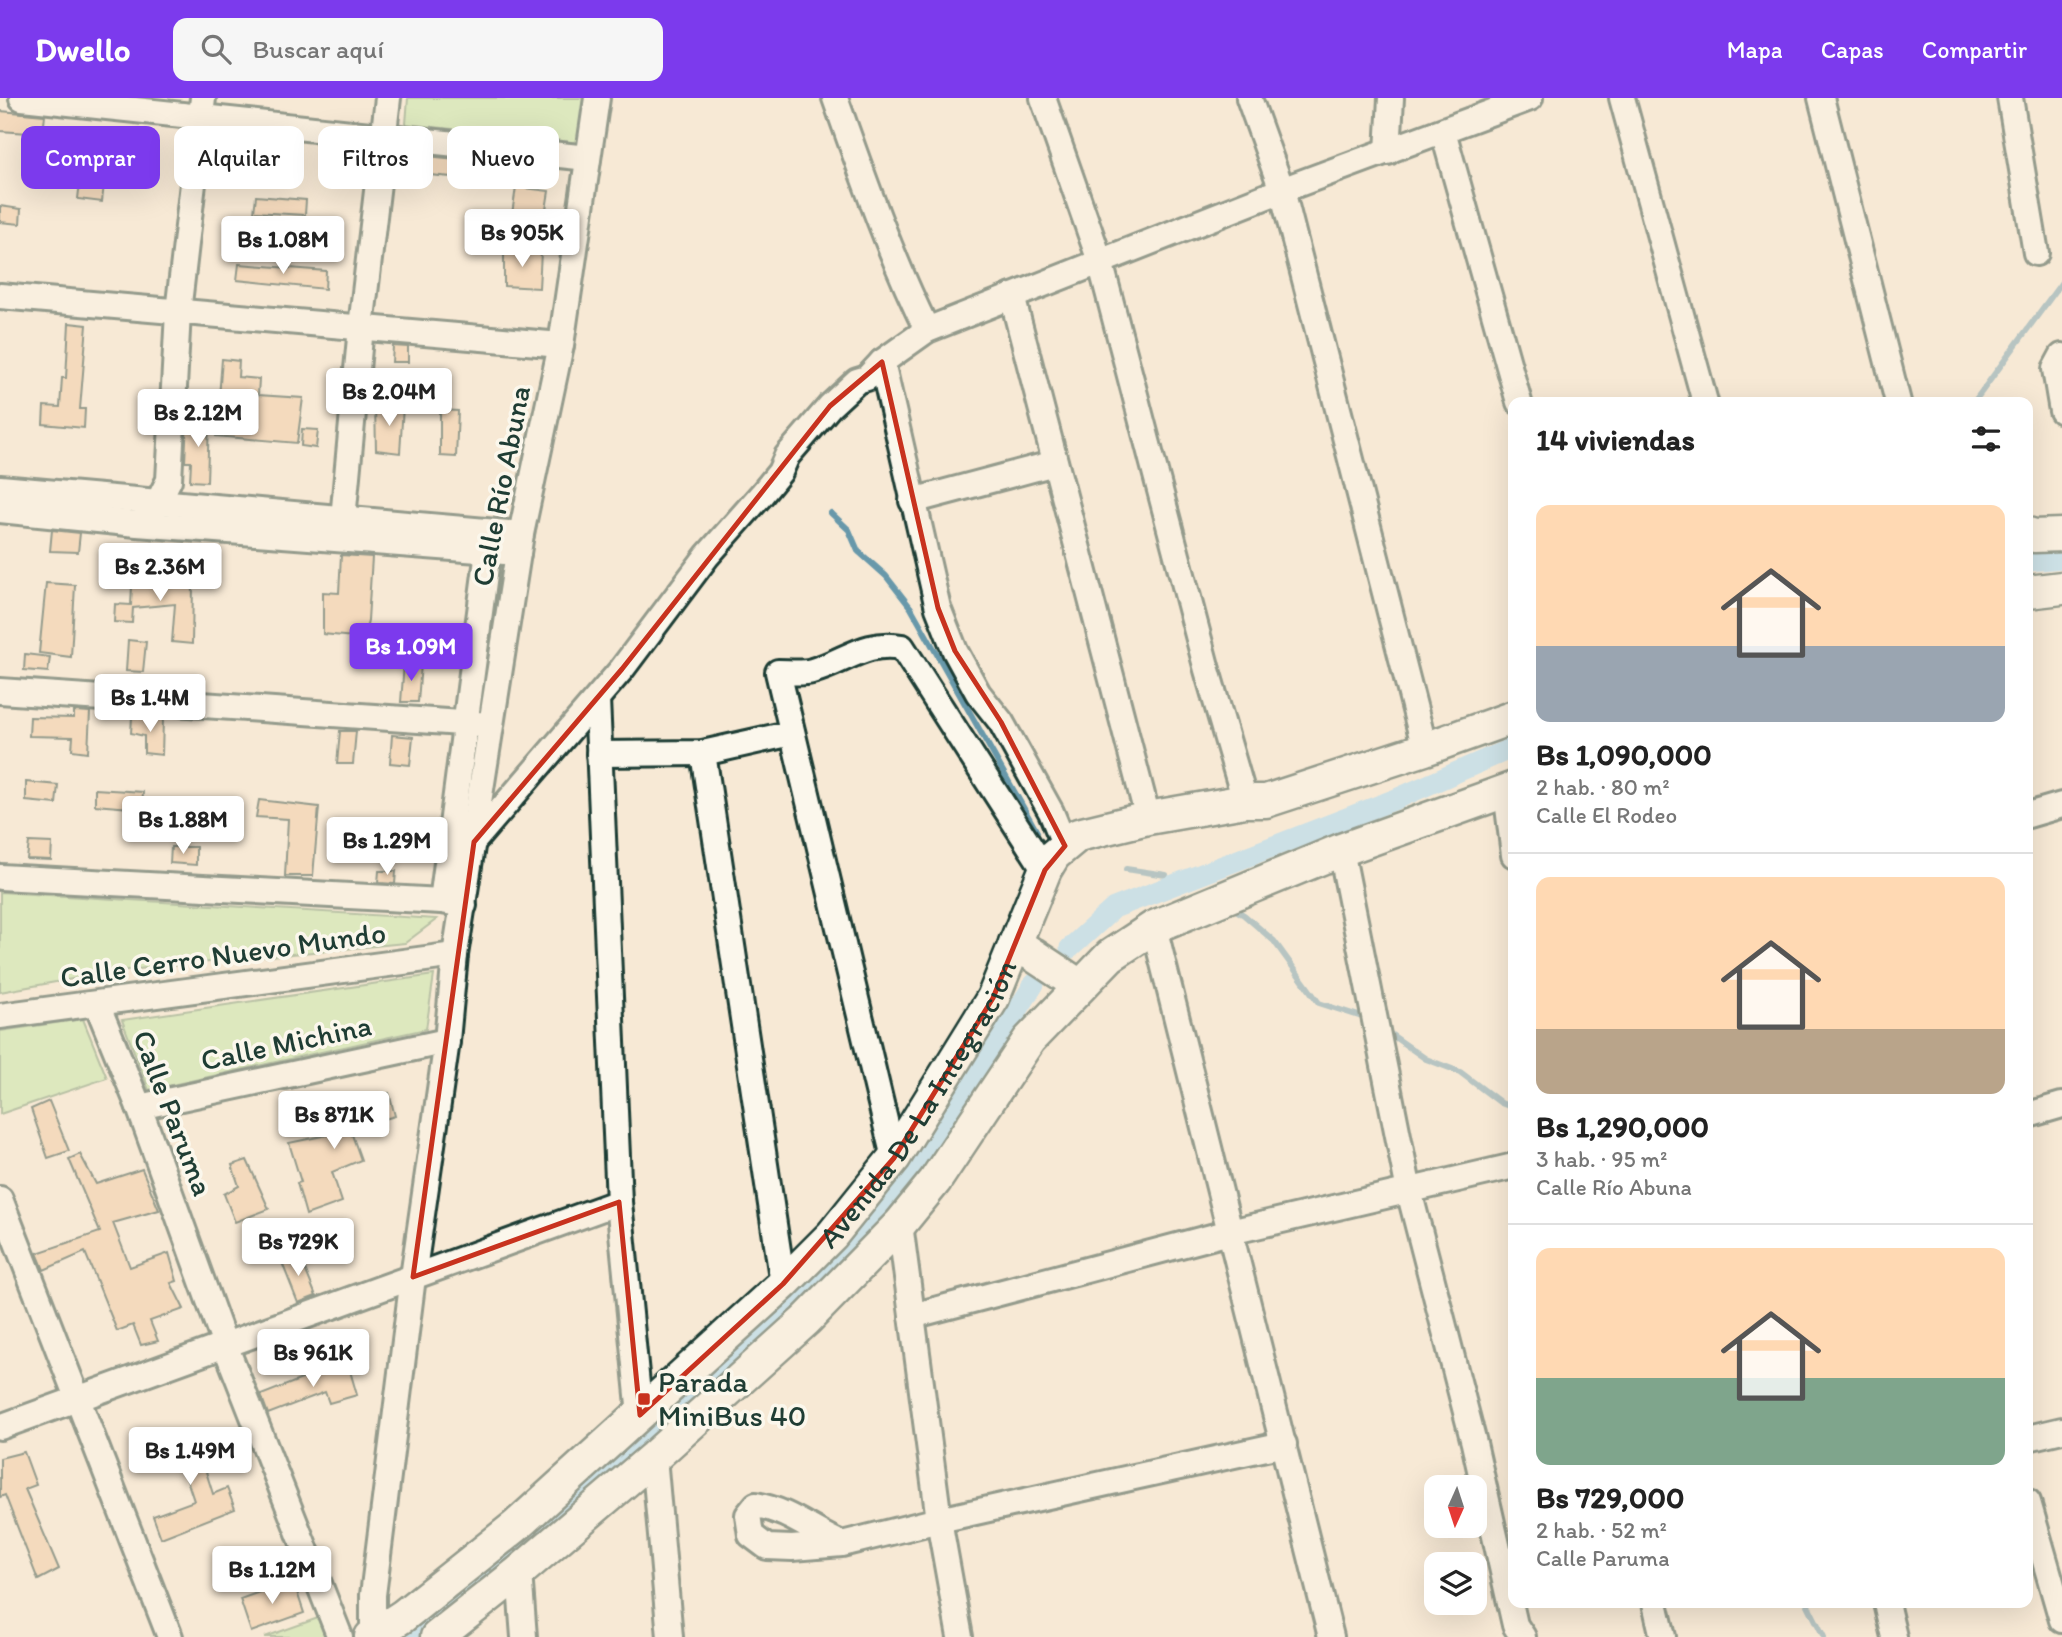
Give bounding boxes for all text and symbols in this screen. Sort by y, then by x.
search box [173,18,663,81]
text: Dwello [35,30,131,69]
icon: search [197,30,235,68]
text: Buscar aquí [253,33,384,65]
text: Mapa [1727,35,1783,64]
text: Capas [1821,35,1884,64]
text: Compartir [1922,35,2027,64]
chip: Comprar [21,126,160,189]
chip: Alquilar [174,126,304,189]
chip: Filtros [318,126,433,189]
chip: Nuevo [447,126,559,189]
pin: Bs 905K [457,209,587,269]
pin: Bs 1.08M [211,216,355,276]
text: Bs 905K [481,218,563,246]
text: Bs 1.08M [237,225,329,253]
pin: Bs 2.04M [317,368,461,428]
text: Bs 2.04M [342,377,436,405]
street label: Calle Río Abuna [463,382,538,589]
pin: Bs 2.12M [126,390,270,449]
text: Bs 2.12M [154,398,242,426]
icon: filters [1967,420,2005,458]
text: 14 viviendas [1536,421,1695,458]
pin: Bs 2.36M [88,544,232,603]
icon: home [1708,550,1834,676]
text: Bs 2.36M [115,552,205,580]
pin: Bs 1.09M [339,624,483,683]
text: Bs 1.09M [366,632,456,660]
pin: Bs 1.4M [85,674,215,734]
text: Bs 1.4M [111,683,189,711]
text: Bs 1,090,000 [1536,736,1712,773]
text: 2 hab. · 80 m² [1536,773,1670,801]
pin: Bs 1.88M [111,796,255,856]
text: Calle El Rodeo [1536,801,1677,829]
text: Bs 1.88M [138,805,228,833]
pin: Bs 1.29M [315,818,459,877]
text: Bs 1.29M [343,826,431,854]
street label: Calle Cerro Nuevo Mundo [58,913,388,996]
icon: home [1708,922,1834,1048]
street label: Avenida De La Integración [811,954,1024,1256]
street label: Calle Michina [197,1006,375,1079]
street label: Calle Paruma [125,1025,222,1201]
pin: Bs 871K [269,1091,399,1151]
text: Bs 871K [294,1100,374,1128]
text: Bs 1,290,000 [1536,1108,1709,1145]
text: 3 hab. · 95 m² [1536,1145,1667,1173]
text: Calle Río Abuna [1536,1173,1692,1201]
pin: Bs 729K [233,1218,363,1278]
text: Bs 729K [258,1227,338,1255]
icon: home [1708,1293,1834,1419]
pin: Bs 961K [248,1330,378,1389]
text: Bs 961K [273,1338,353,1366]
place label: Parada MiniBus 40 [658,1363,806,1434]
marker: Parada MiniBus 40 [636,1391,652,1407]
pin: Bs 1.49M [118,1428,262,1487]
text: Bs 1.49M [145,1436,235,1464]
north arrow [1424,1475,1488,1538]
map controls [1424,1475,1487,1615]
text: Bs 729,000 [1536,1479,1684,1516]
text: 2 hab. · 52 m² [1536,1516,1667,1544]
text: Calle Paruma [1536,1544,1669,1572]
pin: Bs 1.12M [200,1546,344,1606]
button: layers [1424,1552,1487,1615]
text: Bs 1.12M [228,1555,316,1583]

